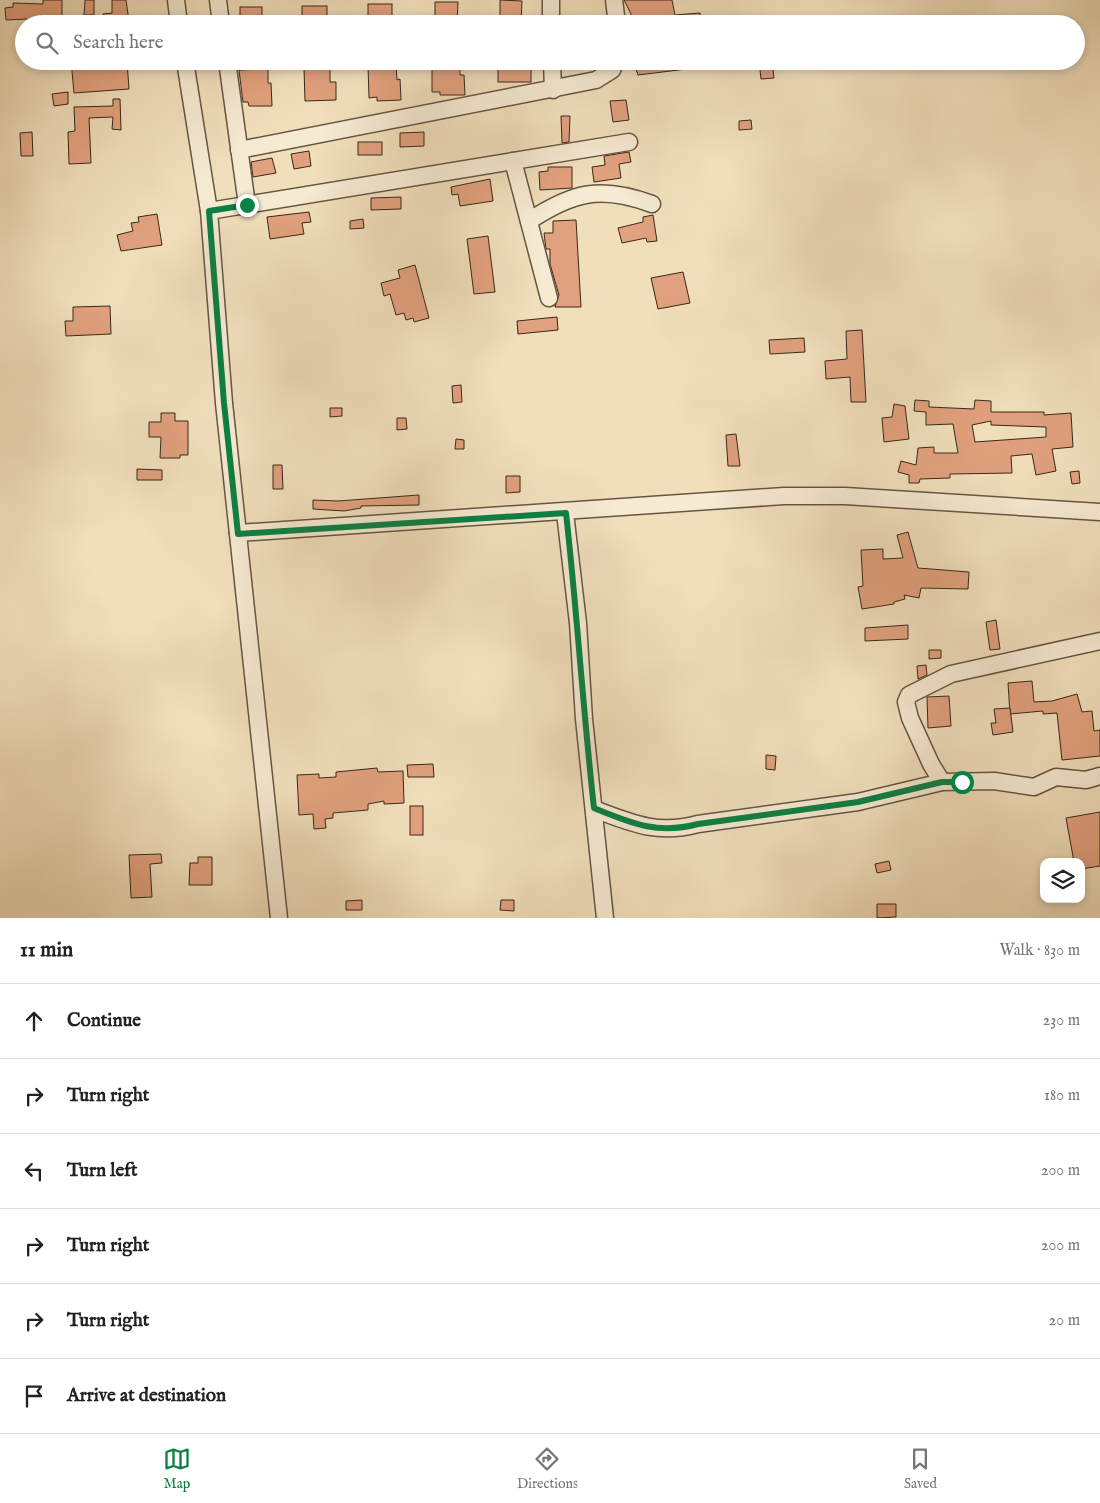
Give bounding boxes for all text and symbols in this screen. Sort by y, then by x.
search box [15,15,1085,70]
icon: search [33,29,61,57]
text: Search here [73,31,164,55]
route end [236,194,259,217]
route start [951,771,974,794]
map controls [1040,858,1085,903]
button: layers [1040,858,1085,903]
text: 11 min [20,937,73,964]
text: Walk · 830 m [999,941,1080,961]
icon: ahead [20,1007,48,1035]
text: Continue [67,1009,141,1033]
text: 230 m [1043,1011,1080,1031]
icon: right [20,1082,48,1110]
text: Turn right [67,1084,149,1108]
text: 180 m [1044,1086,1080,1106]
icon: left [20,1157,48,1185]
text: Turn left [67,1159,138,1183]
text: 200 m [1041,1161,1080,1181]
icon: right [20,1232,48,1260]
text: Turn right [67,1234,149,1258]
text: 200 m [1041,1236,1080,1256]
icon: right [20,1307,48,1335]
text: Turn right [67,1309,149,1333]
text: 20 m [1049,1311,1080,1331]
icon: arrive [20,1382,48,1410]
text: Arrive at destination [67,1384,226,1408]
tab: Map [163,1445,191,1493]
tab: Directions [517,1445,578,1493]
tab: Saved [904,1445,937,1493]

